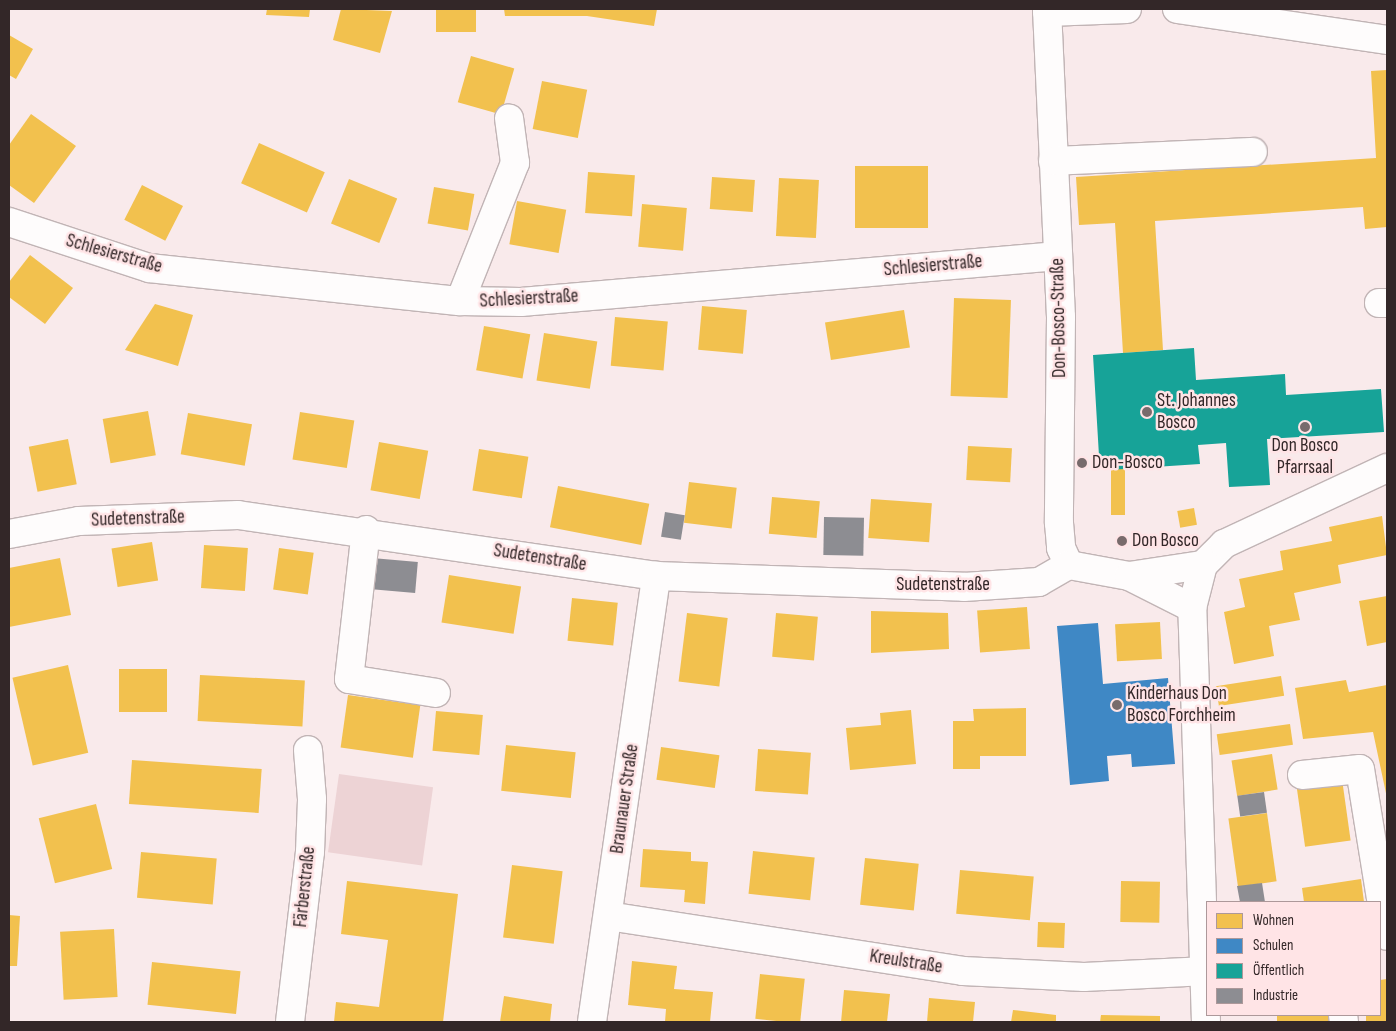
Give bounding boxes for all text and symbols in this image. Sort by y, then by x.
street label: Schlesierstraße [63,229,165,279]
street label: Schlesierstraße [883,250,983,282]
street label: Don-Bosco-Straße [1047,258,1071,378]
street label: Schlesierstraße [479,285,579,313]
place label: St. Johannes Bosco [1157,390,1236,434]
marker: St. Johannes Bosco [1141,406,1153,418]
marker: Don Bosco Pfarrsaal [1299,421,1311,433]
place label: Don Bosco Pfarrsaal [1272,435,1338,479]
place label: Don-Bosco [1092,452,1163,474]
marker: Don-Bosco [1076,457,1088,469]
street label: Sudetenstraße [91,506,185,532]
place label: Don Bosco [1132,530,1199,552]
marker: Don Bosco [1116,535,1128,547]
street label: Sudetenstraße [492,539,588,577]
street label: Sudetenstraße [896,574,990,596]
place label: Kinderhaus Don Bosco Forchheim [1127,683,1236,727]
marker: Kinderhaus Don Bosco Forchheim [1111,699,1123,711]
street label: Braunauer Straße [606,743,644,855]
street label: Färberstraße [289,846,321,928]
legend [1206,901,1381,1016]
text: Wohnen [1253,911,1294,930]
text: Schulen [1253,936,1293,955]
street label: Kreulstraße [868,945,944,979]
text: Öffentlich [1253,961,1304,980]
text: Industrie [1253,986,1298,1005]

